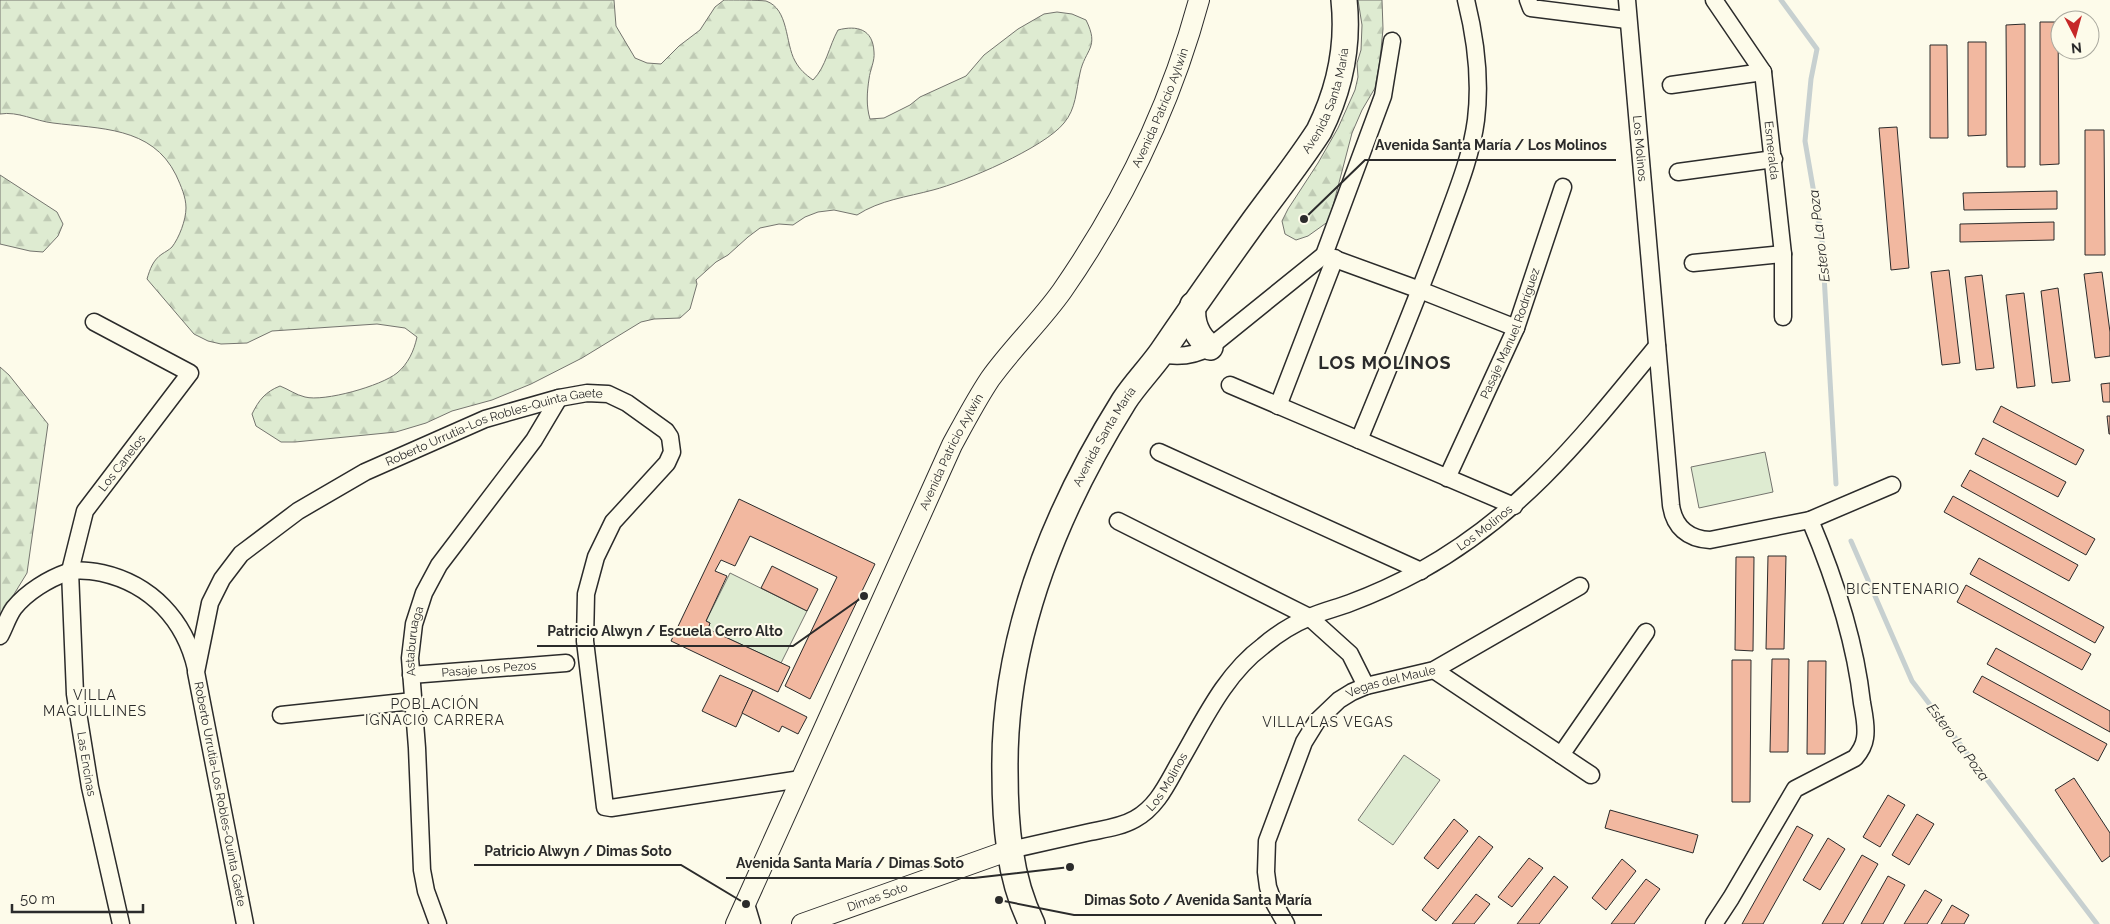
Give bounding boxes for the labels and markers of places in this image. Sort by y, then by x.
callout: Avenida Santa María / Los Molinos [1365,131,1616,160]
callout: Patricio Alwyn / Escuela Cerro Alto [537,617,793,646]
callout: Patricio Alwyn / Dimas Soto [474,836,681,865]
callout: Avenida Santa María / Dimas Soto [726,849,974,878]
callout: Dimas Soto / Avenida Santa María [1074,886,1322,915]

